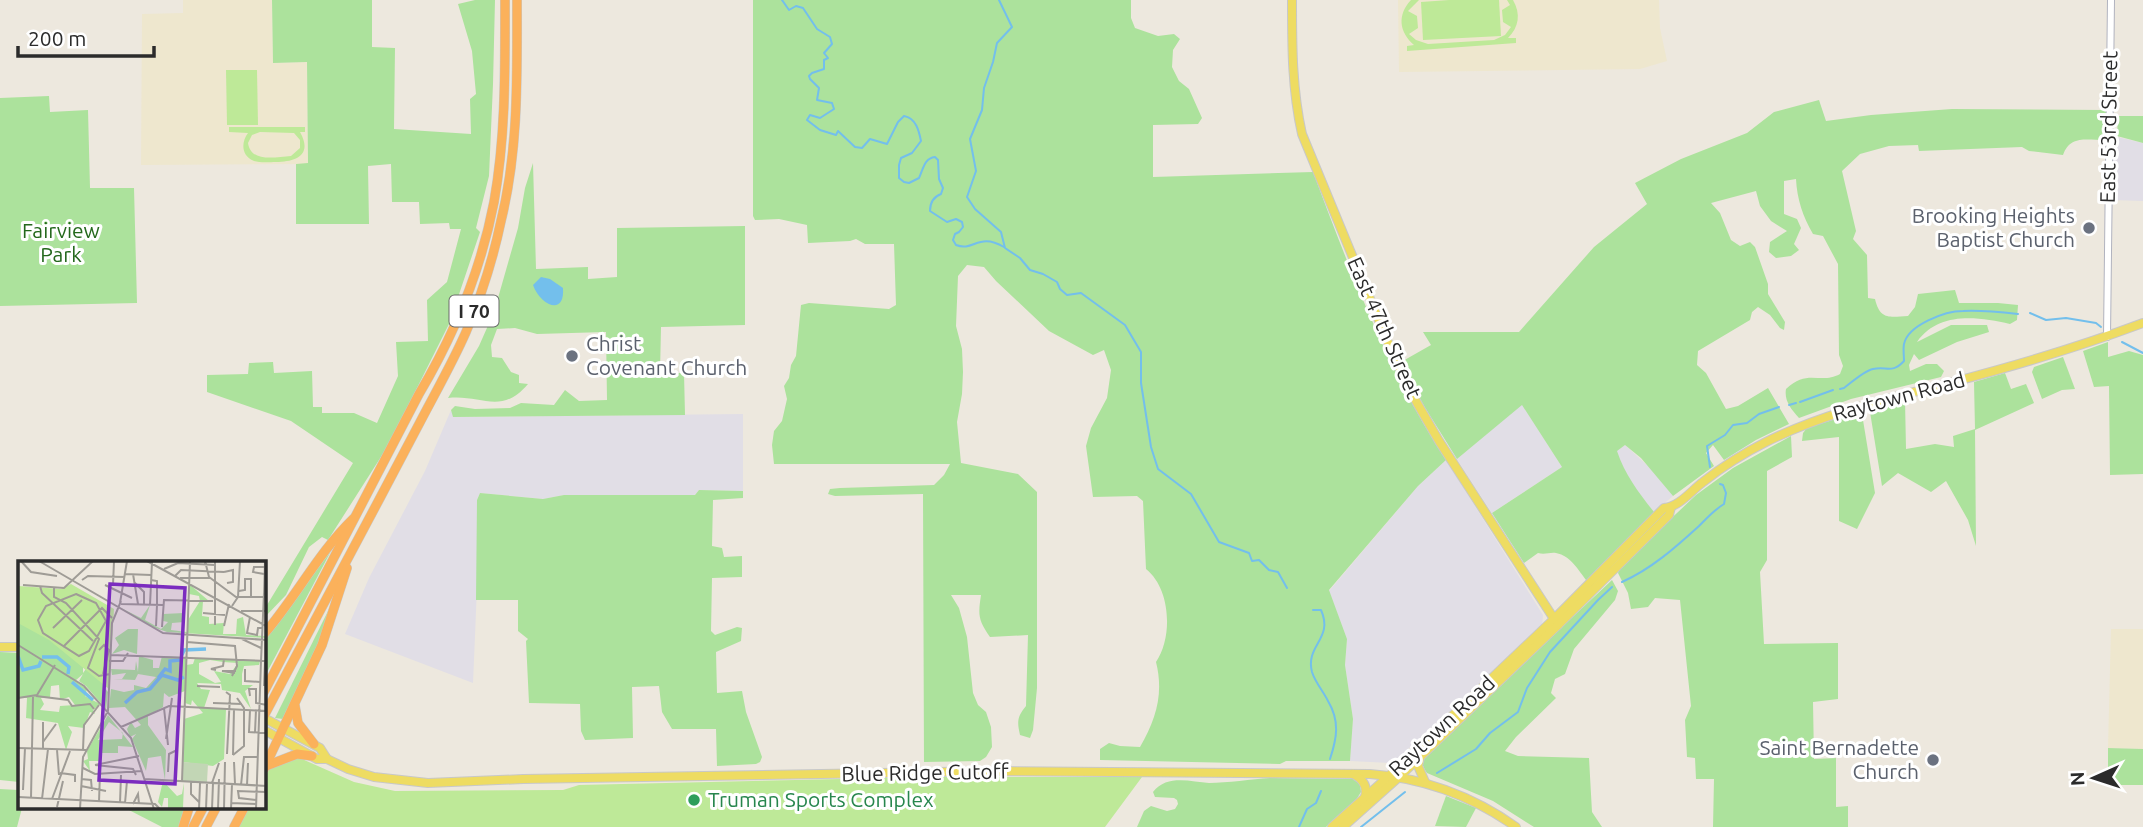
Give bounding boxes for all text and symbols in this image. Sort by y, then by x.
scale bar [18,14,154,58]
text: 200 m [28,26,86,50]
street label: East 53rd Street [2095,51,2121,203]
place label: Brooking Heights Baptist Church [1912,203,2075,251]
park label: Fairview Park [22,218,100,266]
marker: Brooking Heights Baptist Church [2081,220,2097,236]
street label: East 47th Street [1343,253,1427,402]
road number: I 70 [449,296,498,326]
place label: Christ Covenant Church [586,331,747,379]
marker: Christ Covenant Church [564,348,580,364]
street label: Raytown Road [1830,367,1967,425]
inset map [18,561,266,810]
street label: Raytown Road [1383,670,1499,780]
place label: Saint Bernadette Church [1759,735,1919,783]
north arrow [2059,743,2129,813]
marker: Saint Bernadette Church [1925,752,1941,768]
street label: Blue Ridge Cutoff [841,759,1010,785]
text: N [2066,771,2088,787]
place label: Truman Sports Complex [708,787,934,811]
marker: Truman Sports Complex [686,792,702,808]

